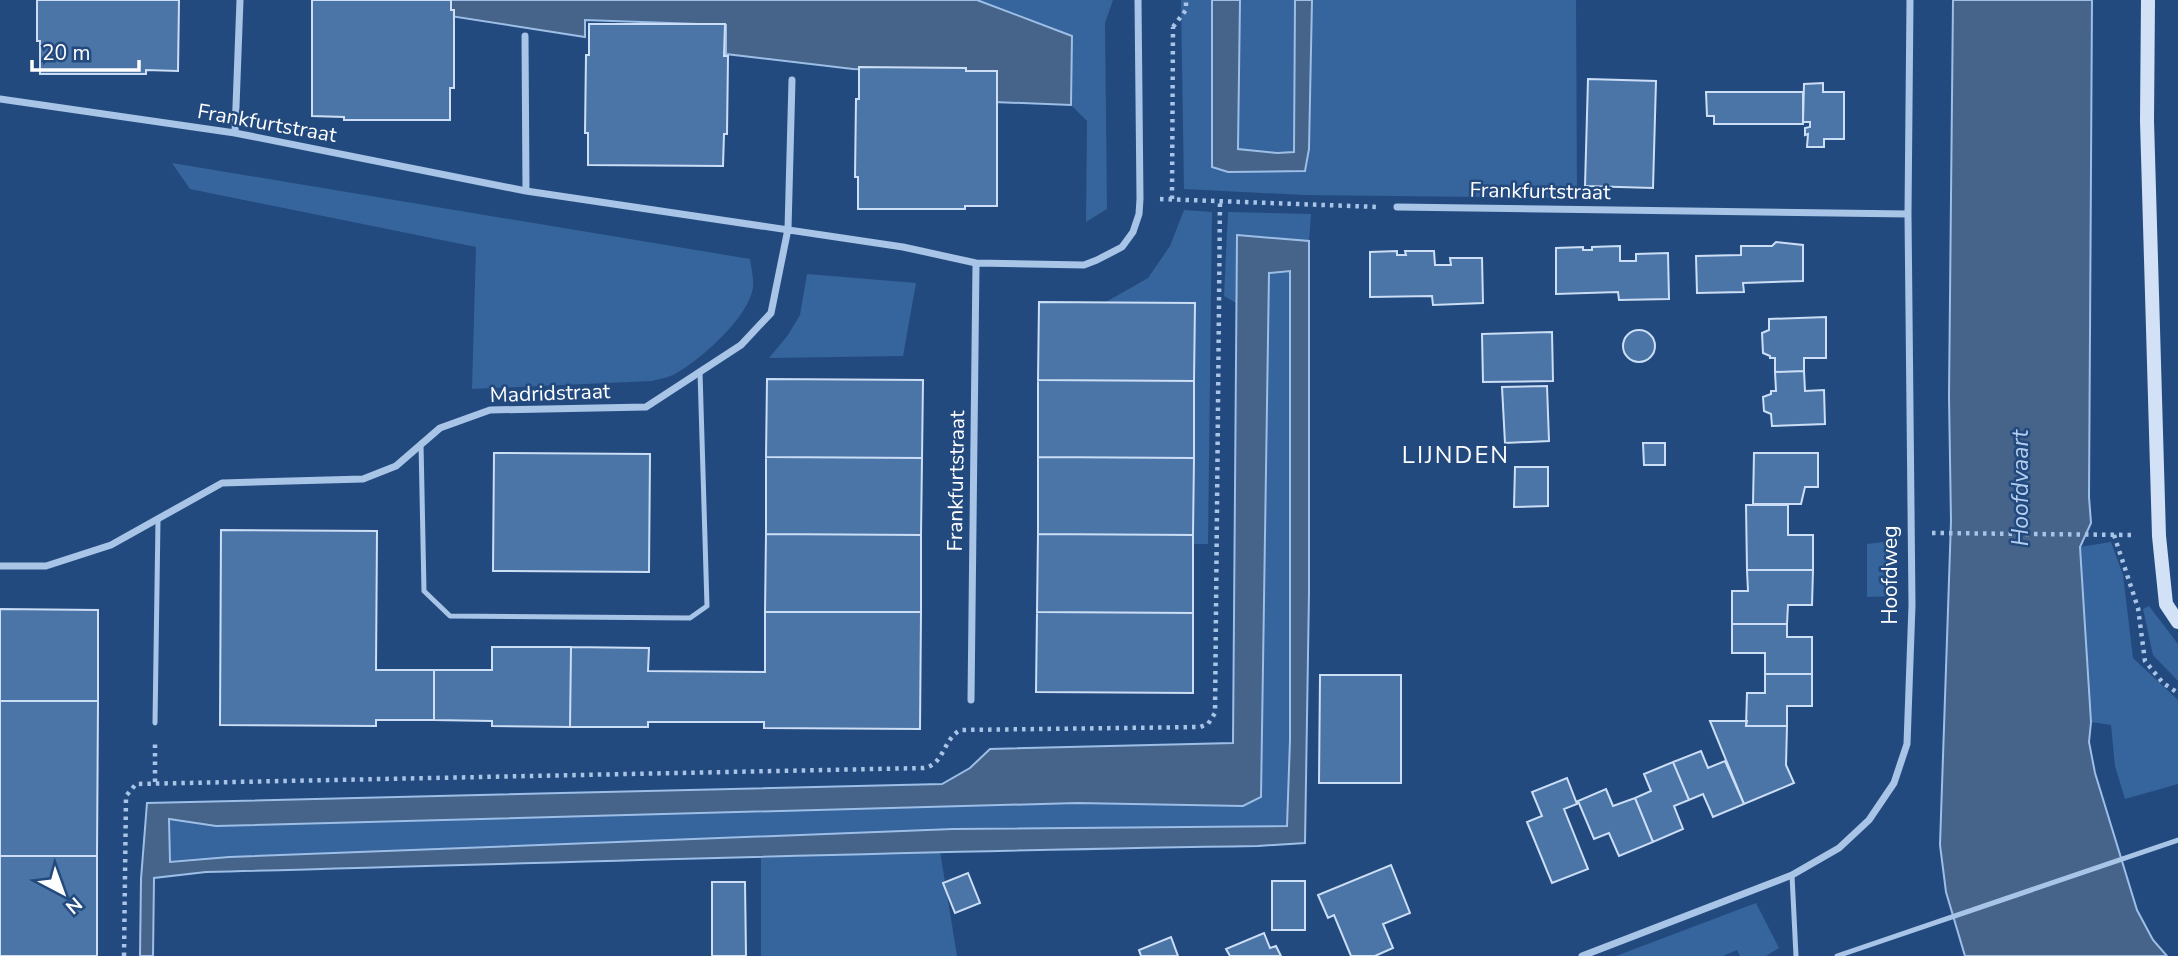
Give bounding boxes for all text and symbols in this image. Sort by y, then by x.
scale bar [32,28,138,72]
text: 20 m [42,39,91,67]
street label: Frankfurtstraat [195,97,339,149]
street label: Frankfurtstraat [1469,176,1611,206]
street label: Madridstraat [489,377,611,409]
street label: Frankfurtstraat [941,410,971,552]
water label: Hoofdvaart [2005,429,2036,546]
district label: LIJNDEN [1402,439,1510,471]
street label: Hoofdweg [1876,525,1904,625]
north arrow [28,858,98,928]
text: N [60,891,87,920]

